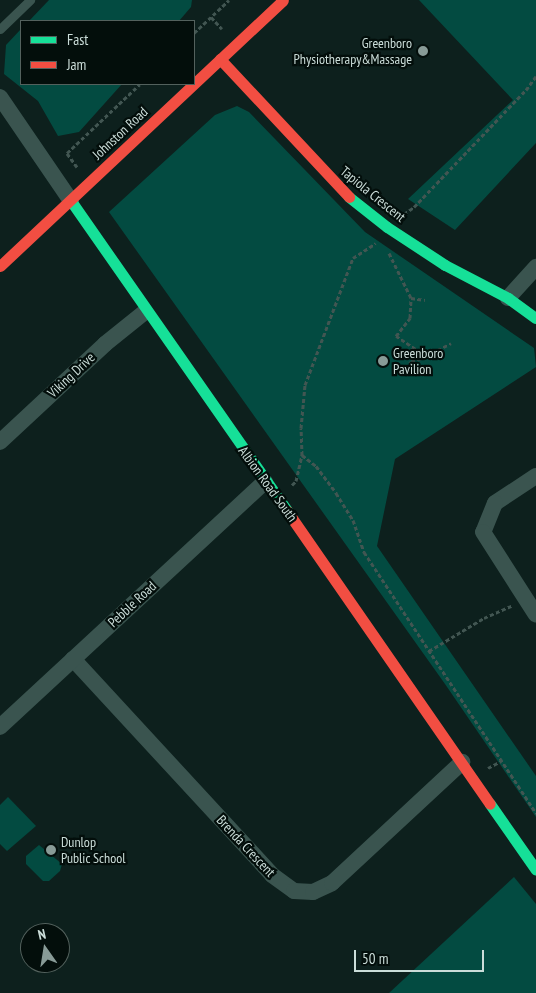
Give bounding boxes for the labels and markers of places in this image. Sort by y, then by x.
place label: Greenboro Physiotherapy&Massage [293,35,412,68]
marker: Greenboro Physiotherapy&Massage [416,44,430,58]
place label: Greenboro Pavilion [393,345,443,378]
marker: Greenboro Pavilion [377,355,389,367]
place label: Dunlop Public School [61,834,126,866]
marker: Dunlop Public School [45,844,57,856]

